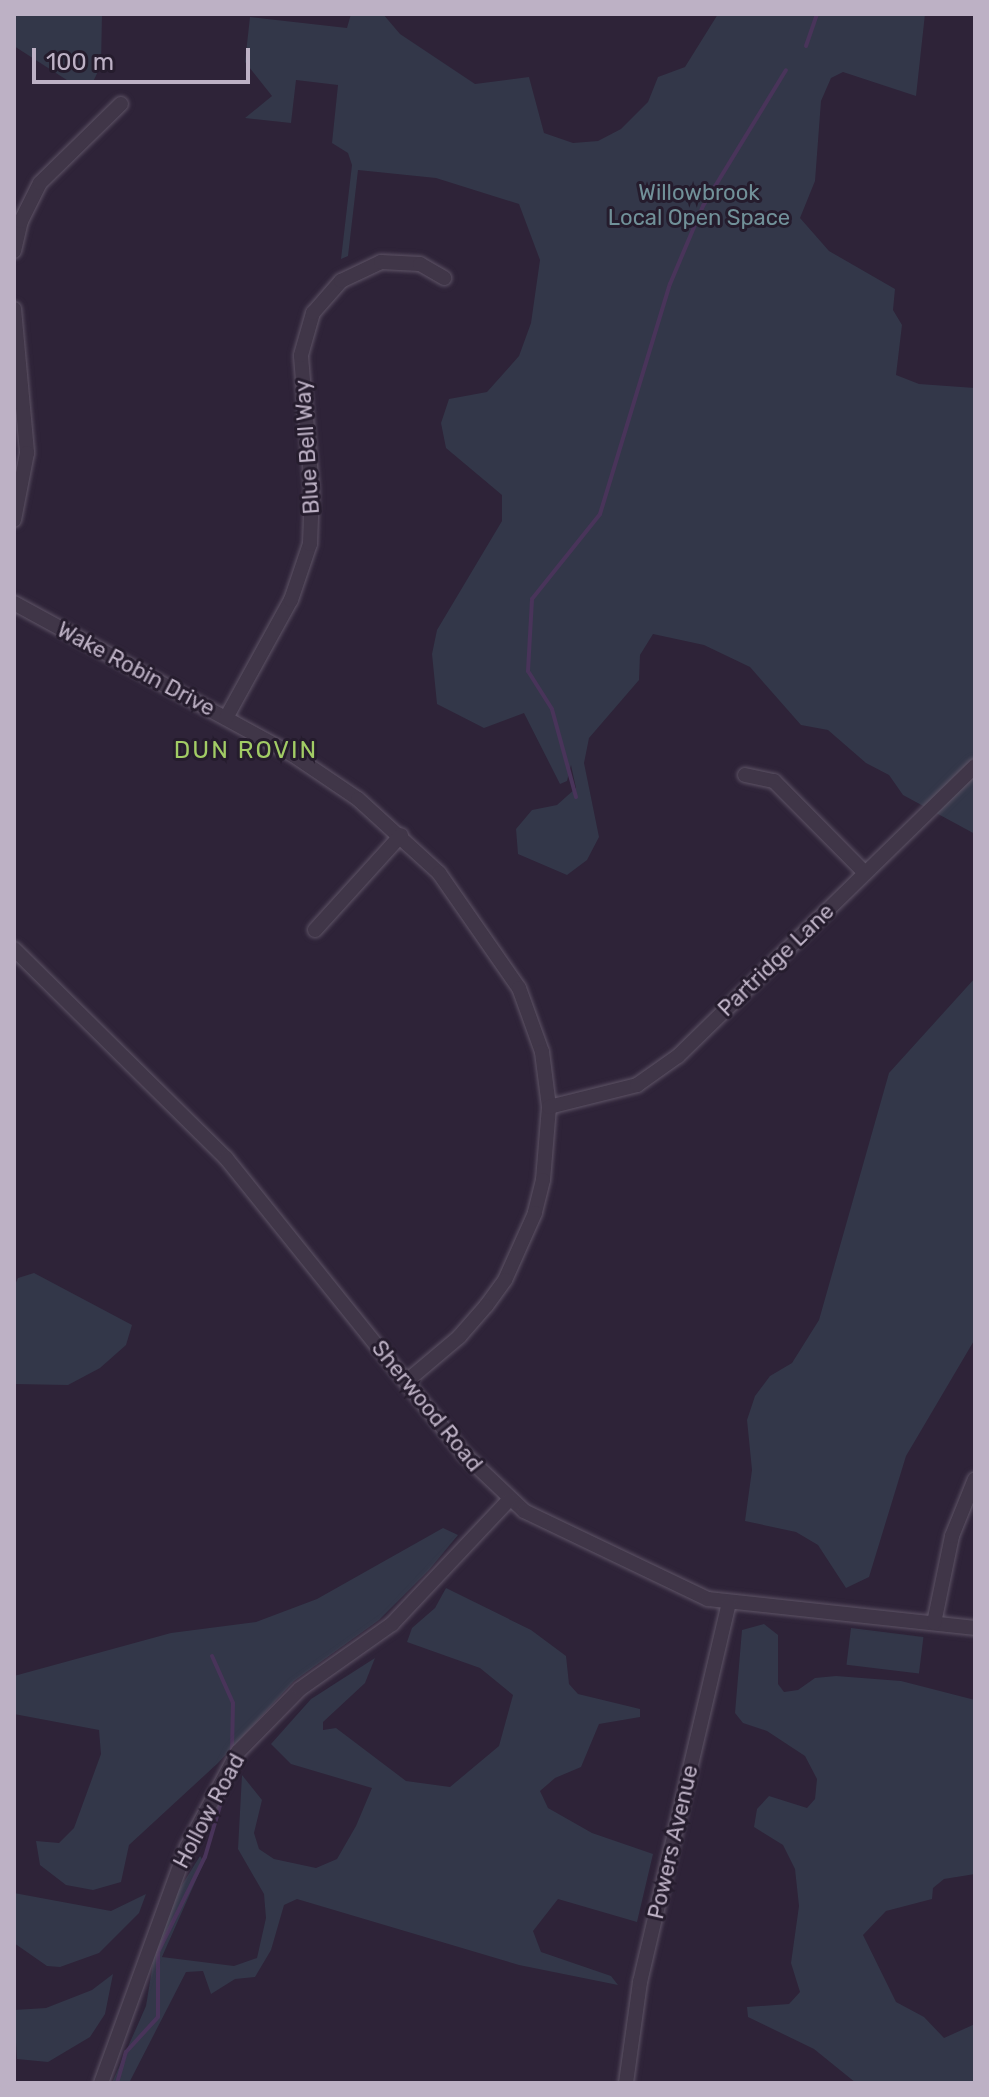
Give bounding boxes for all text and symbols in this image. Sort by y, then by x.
scale bar [36,32,254,82]
text: 100 m [46,48,114,76]
park label: Willowbrook Local Open Space [608,179,790,230]
street label: Blue Bell Way [289,379,325,515]
street label: Wake Robin Drive [53,616,219,722]
district label: DUN ROVIN [174,737,318,765]
street label: Partridge Lane [713,898,839,1022]
street label: Sherwood Road [366,1335,488,1477]
street label: Hollow Road [168,1749,250,1873]
street label: Powers Avenue [642,1762,704,1922]

